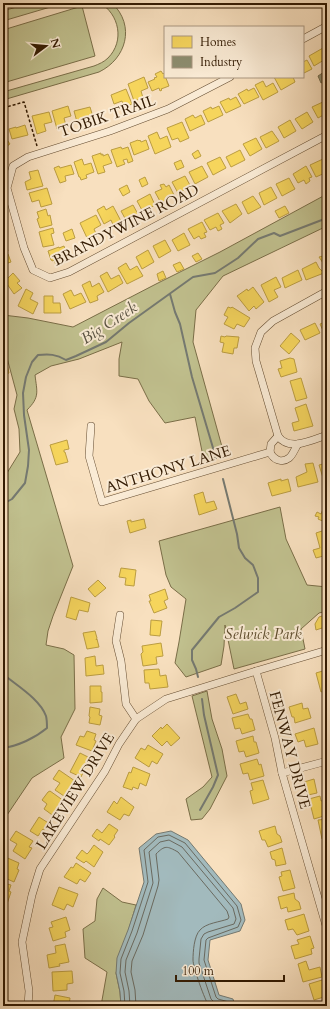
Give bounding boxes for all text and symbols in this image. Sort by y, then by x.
north arrow [26,26,66,66]
legend [164,26,304,78]
text: Homes [200,34,236,50]
text: N [47,37,64,50]
text: Industry [200,54,243,70]
street label: TOBIK TRAIL [56,90,159,142]
street label: BRANDYWINE ROAD [50,179,202,271]
water label: Big Creek [76,296,142,349]
street label: ANTHONY LANE [103,440,233,498]
park label: Selwick Park [224,624,302,644]
street label: FENWAY DRIVE [265,689,315,811]
street label: LAKEVIEW DRIVE [31,729,119,853]
scale bar [176,957,284,983]
text: 100 m [182,963,215,979]

